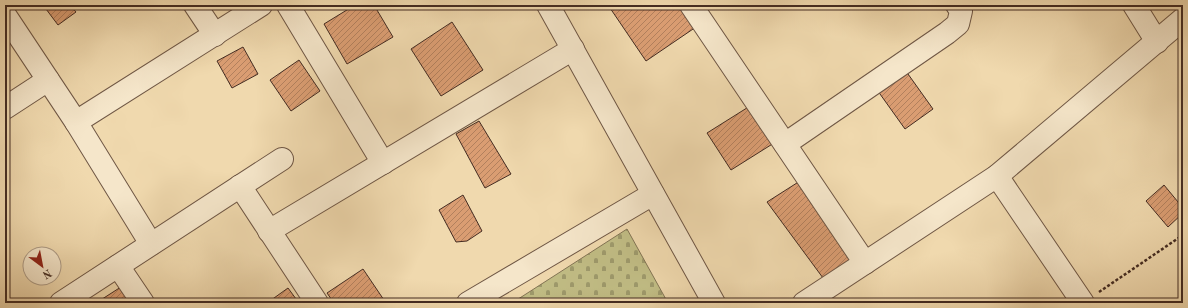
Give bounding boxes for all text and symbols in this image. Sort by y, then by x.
north arrow [22,246,62,286]
text: N [40,266,53,280]

